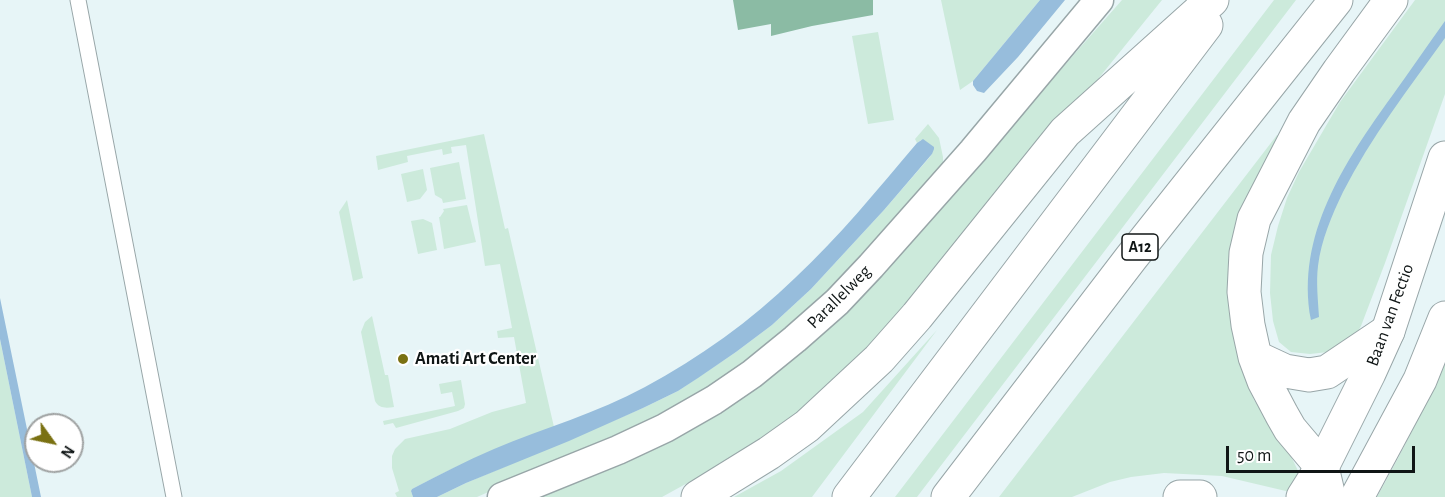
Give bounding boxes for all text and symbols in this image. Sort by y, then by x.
road number: A12 [1122,234,1158,260]
street label: Parallelweg [803,261,875,333]
street label: Baan van Fectio [1361,261,1419,369]
place label: Amati Art Center [415,348,536,370]
marker: Amati Art Center [396,352,410,366]
north arrow [24,413,84,473]
scale bar [1229,434,1418,472]
text: N [58,443,77,461]
text: 50 m [1237,447,1271,465]

